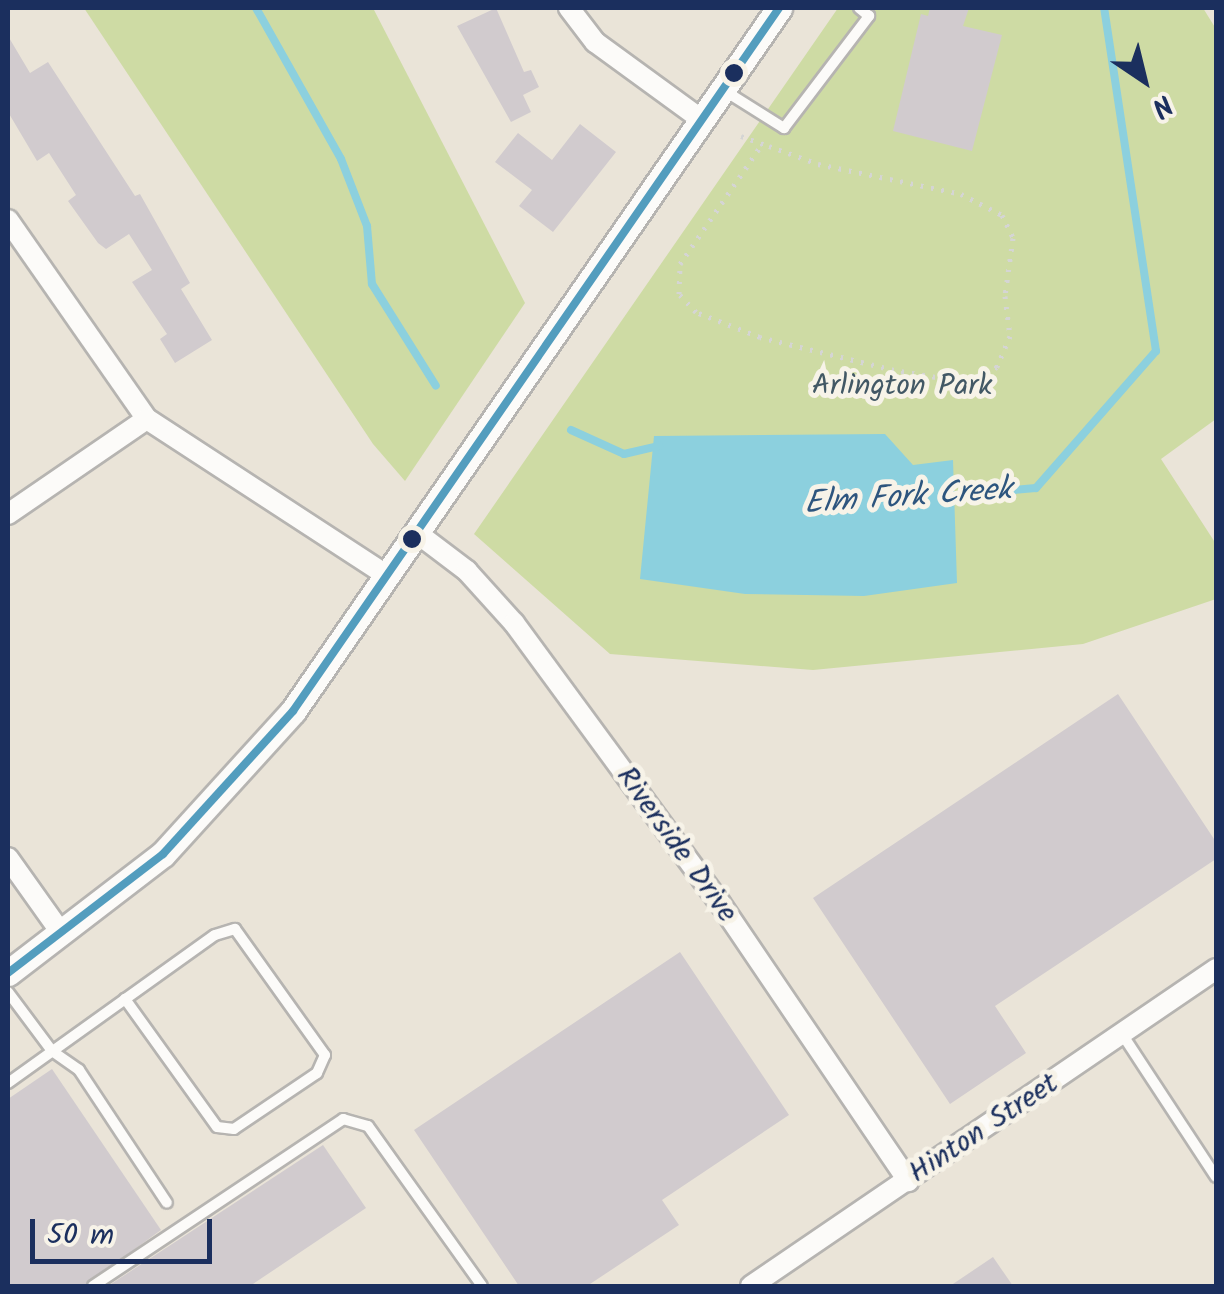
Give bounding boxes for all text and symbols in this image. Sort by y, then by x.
north arrow [1094,30,1194,130]
unlabelled marker [724,63,744,83]
text: N [1141,81,1182,128]
park label: Arlington Park [812,368,992,404]
water label: Elm Fork Creek [803,472,1013,524]
unlabelled marker [402,529,422,549]
street label: Riverside Drive [607,760,745,930]
street label: Hinton Street [902,1066,1066,1192]
scale bar [35,1199,218,1261]
text: 50 m [47,1212,114,1260]

